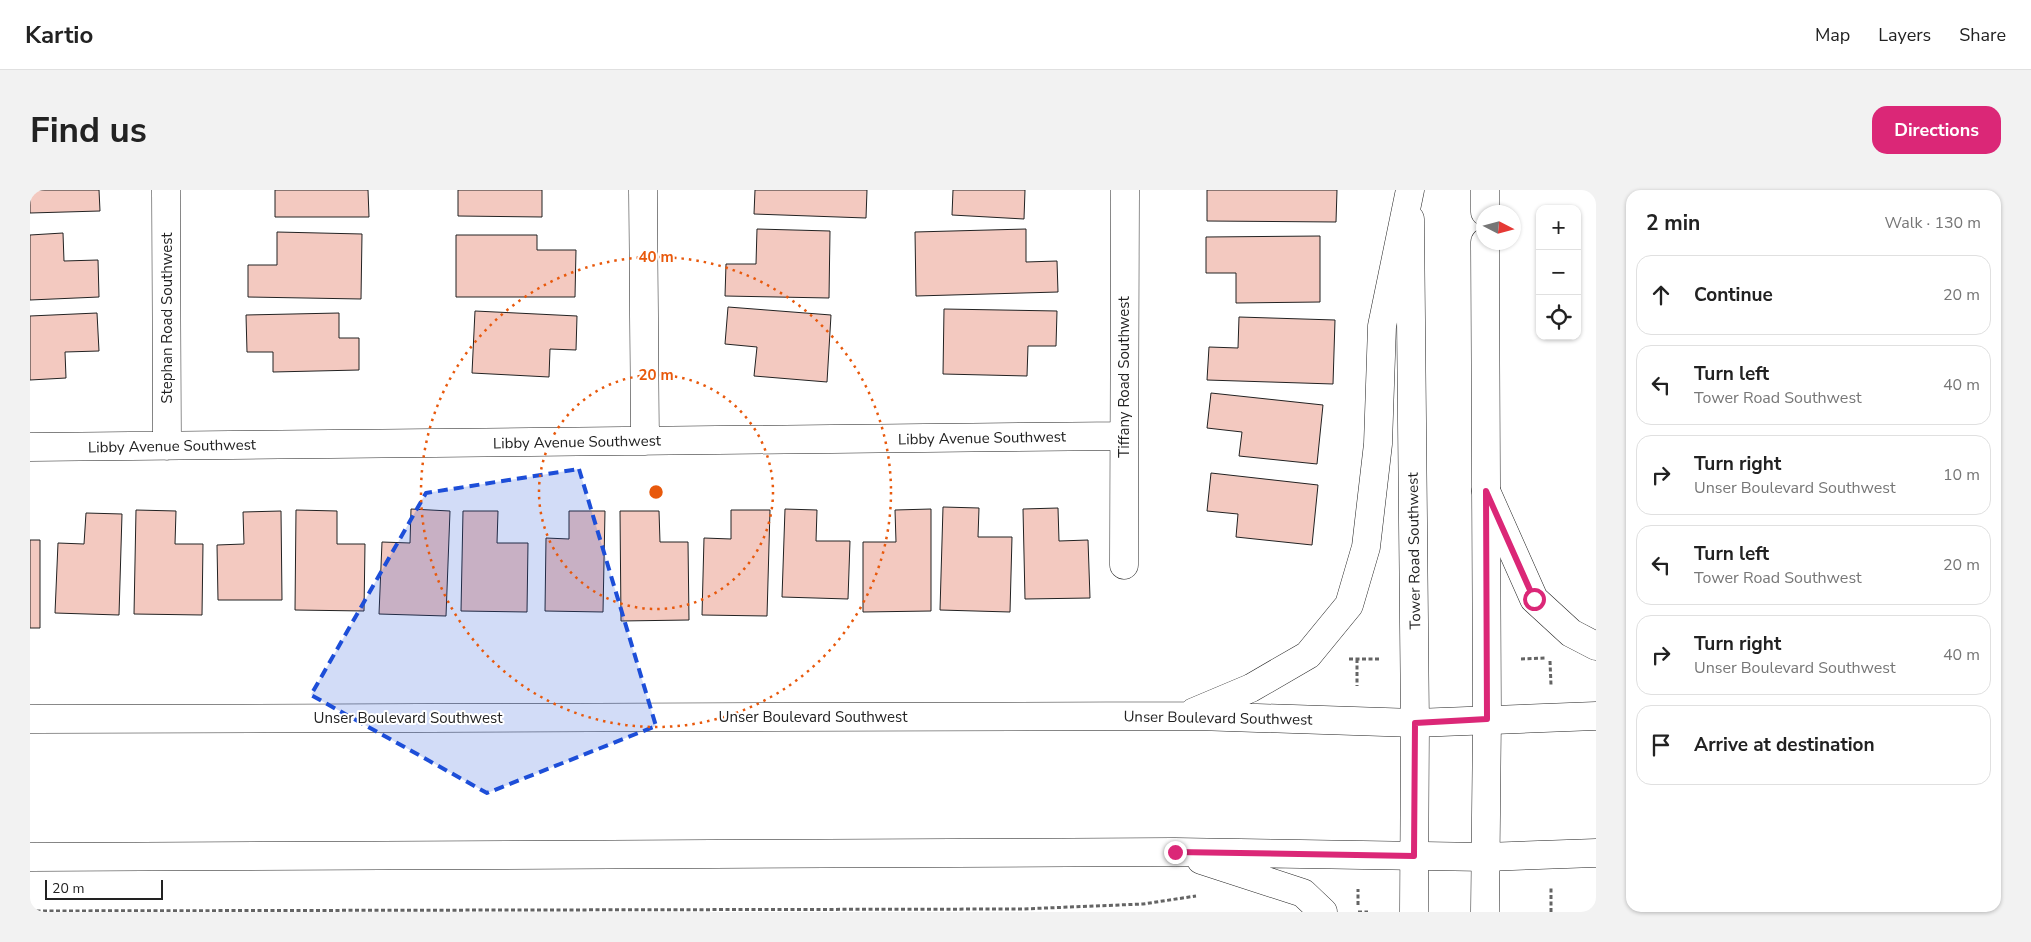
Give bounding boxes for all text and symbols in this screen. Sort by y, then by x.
text: Kartio [25,19,93,51]
text: Map [1815,23,1850,47]
text: Layers [1878,23,1931,47]
text: Share [1959,23,2006,47]
button: Directions [1872,106,2001,154]
text: Find us [30,107,147,154]
north arrow [1476,205,1521,250]
map controls [1536,205,1581,340]
button: + [1536,205,1581,250]
text: 2 min [1646,209,1700,237]
text: Walk · 130 m [1885,212,1981,234]
street label: Stephan Road Southwest [157,232,177,404]
text: 40 m [638,247,674,267]
button: − [1536,250,1581,295]
icon: ahead [1647,281,1675,309]
text: Continue [1694,282,1773,308]
text: 20 m [1943,284,1980,306]
button: locate [1536,295,1581,340]
street label: Tiffany Road Southwest [1114,296,1134,458]
text: Turn left [1694,361,1769,387]
text: 20 m [638,365,674,385]
icon: left [1647,371,1675,399]
text: 40 m [1943,374,1980,396]
text: Tower Road Southwest [1694,387,1862,409]
street label: Libby Avenue Southwest [898,427,1067,449]
street label: Libby Avenue Southwest [493,431,662,453]
street label: Libby Avenue Southwest [88,435,257,457]
text: Turn right [1694,451,1781,477]
icon: right [1647,461,1675,489]
text: 10 m [1943,464,1980,486]
street label: Tower Road Southwest [1403,472,1425,630]
text: Unser Boulevard Southwest [1694,477,1896,499]
centre of rings [647,483,665,501]
text: Turn left [1694,541,1769,567]
icon: left [1647,551,1675,579]
text: 20 m [1943,554,1980,576]
text: Tower Road Southwest [1694,567,1862,589]
route start [1523,588,1546,611]
text: Turn right [1694,631,1781,657]
icon: right [1647,641,1675,669]
text: 40 m [1943,644,1980,666]
text: Unser Boulevard Southwest [1694,657,1896,679]
street label: Unser Boulevard Southwest [1123,706,1313,730]
street label: Unser Boulevard Southwest [719,707,908,727]
street label: Unser Boulevard Southwest [314,708,503,728]
icon: arrive [1647,731,1675,759]
text: Arrive at destination [1694,732,1875,758]
route end [1164,841,1187,864]
scale bar [45,877,162,900]
text: 20 m [52,879,84,898]

